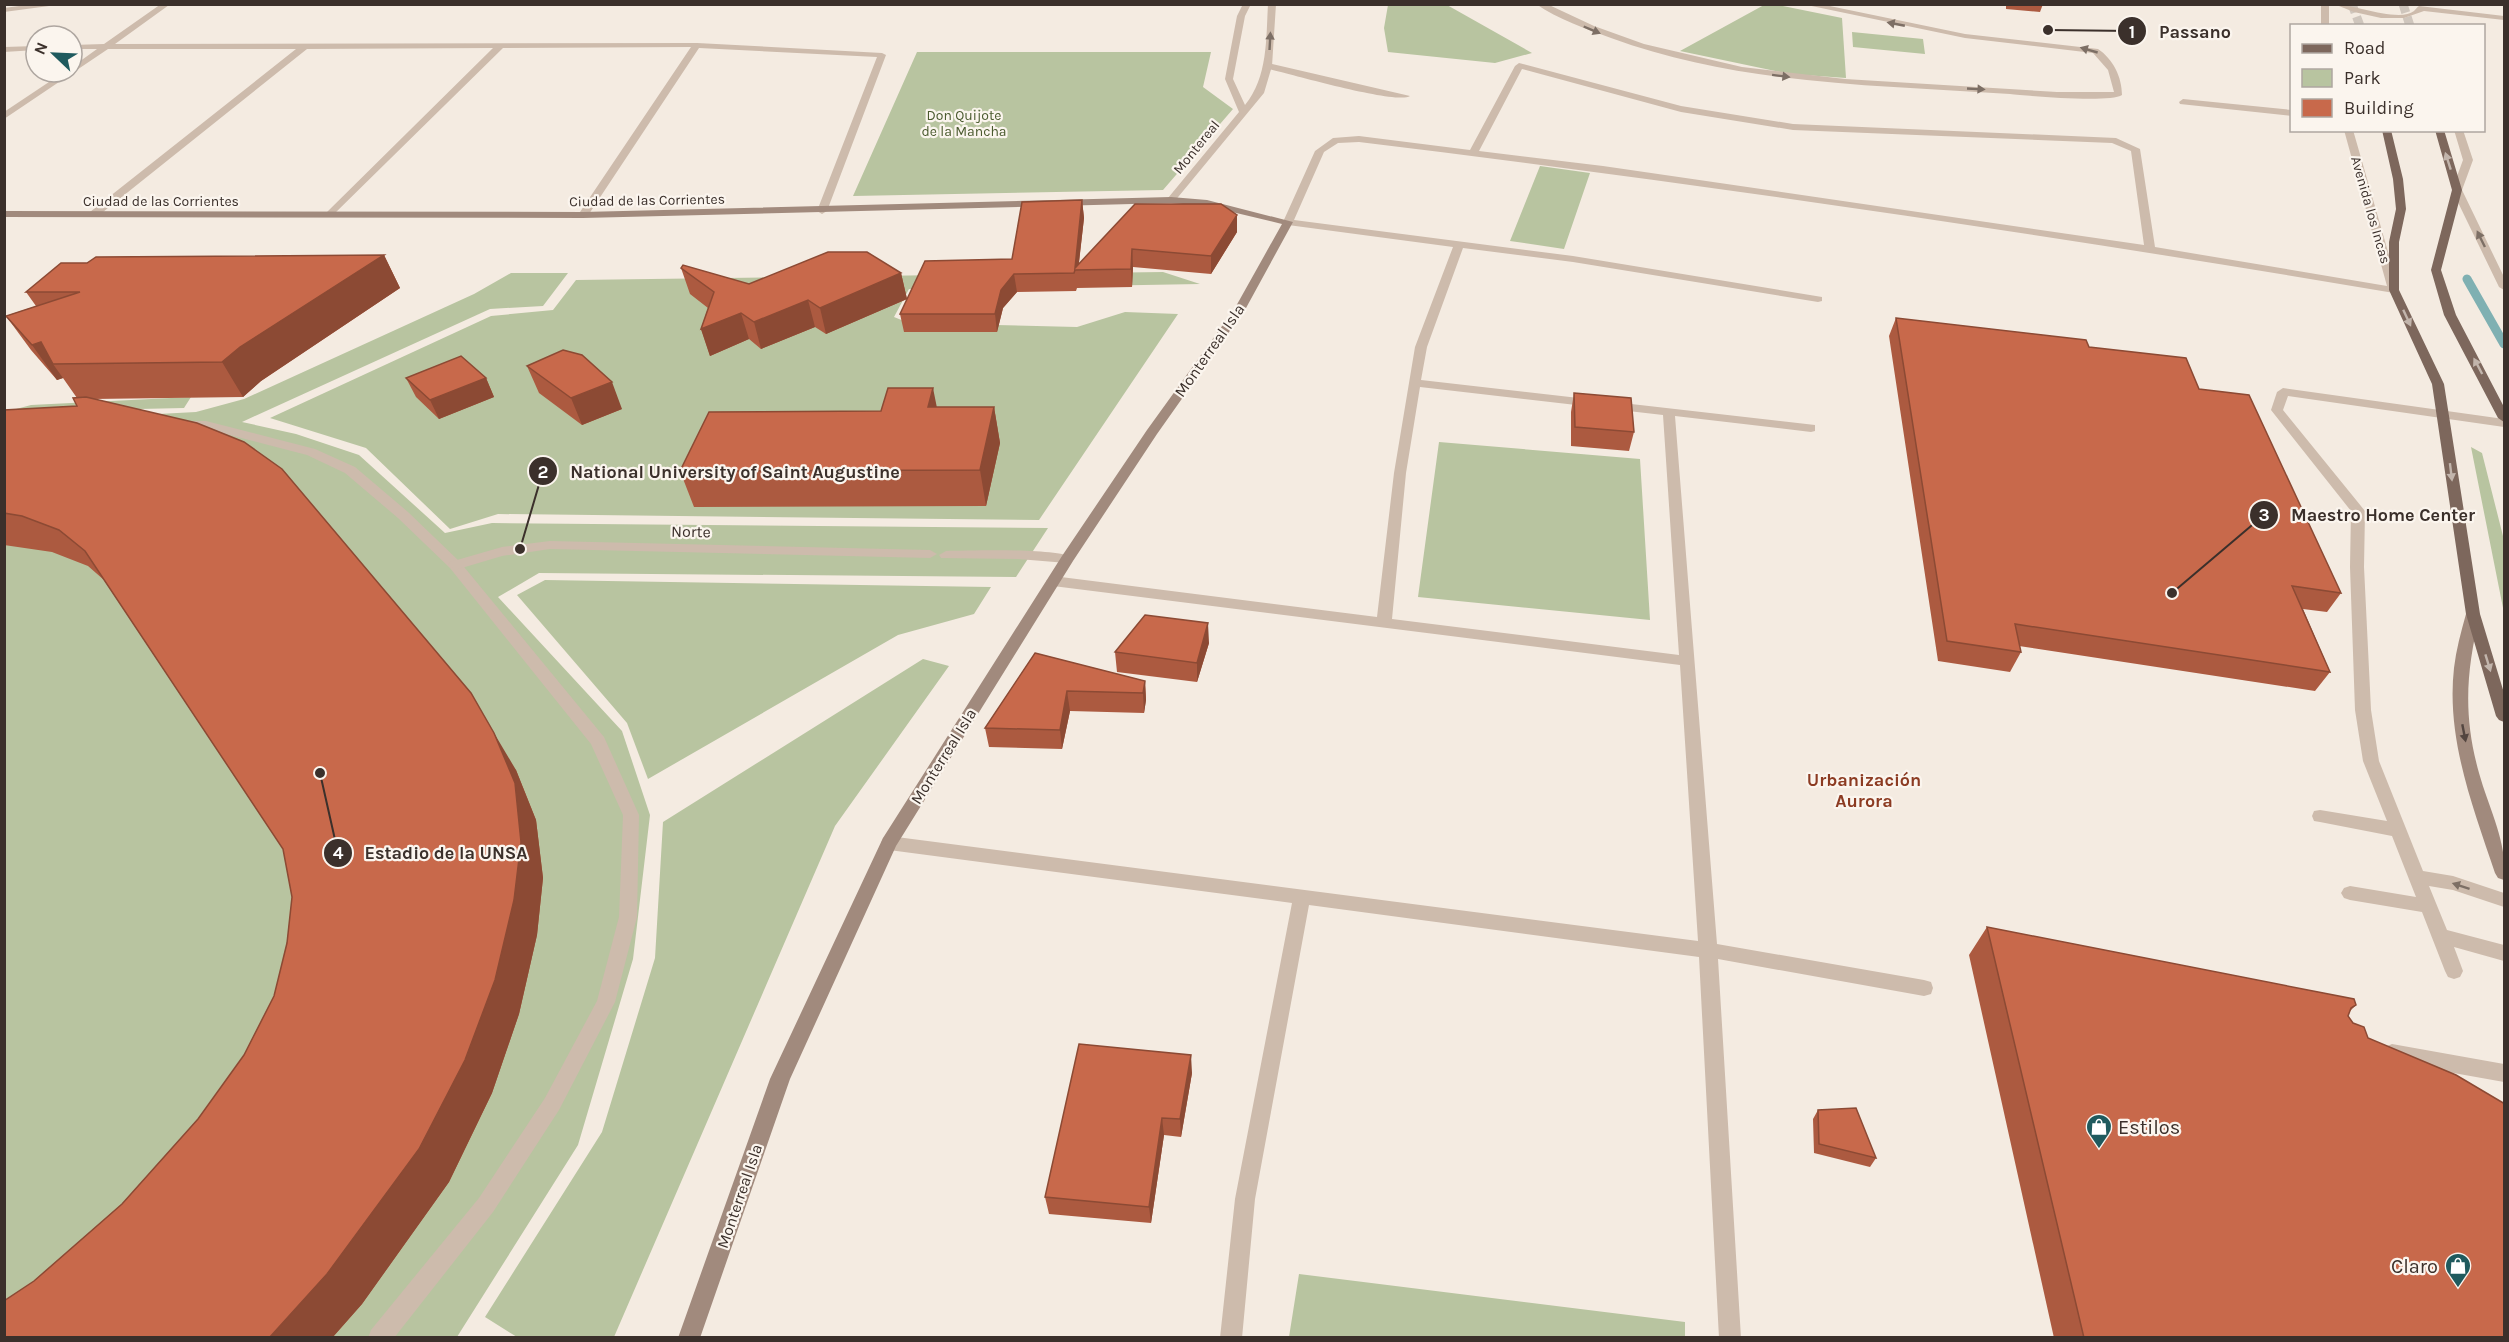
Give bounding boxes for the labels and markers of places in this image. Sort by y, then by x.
callout: Passano [2117,13,2243,49]
callout: National University of Saint Augustine [528,453,912,489]
callout: Maestro Home Center [2249,497,2488,533]
callout: Estadio de la UNSA [323,835,540,871]
shop icon: Estilos [2084,1112,2114,1150]
place label: Estilos [2118,1116,2180,1139]
shop icon: Claro [2443,1251,2473,1289]
place label: Claro [2391,1255,2438,1278]

